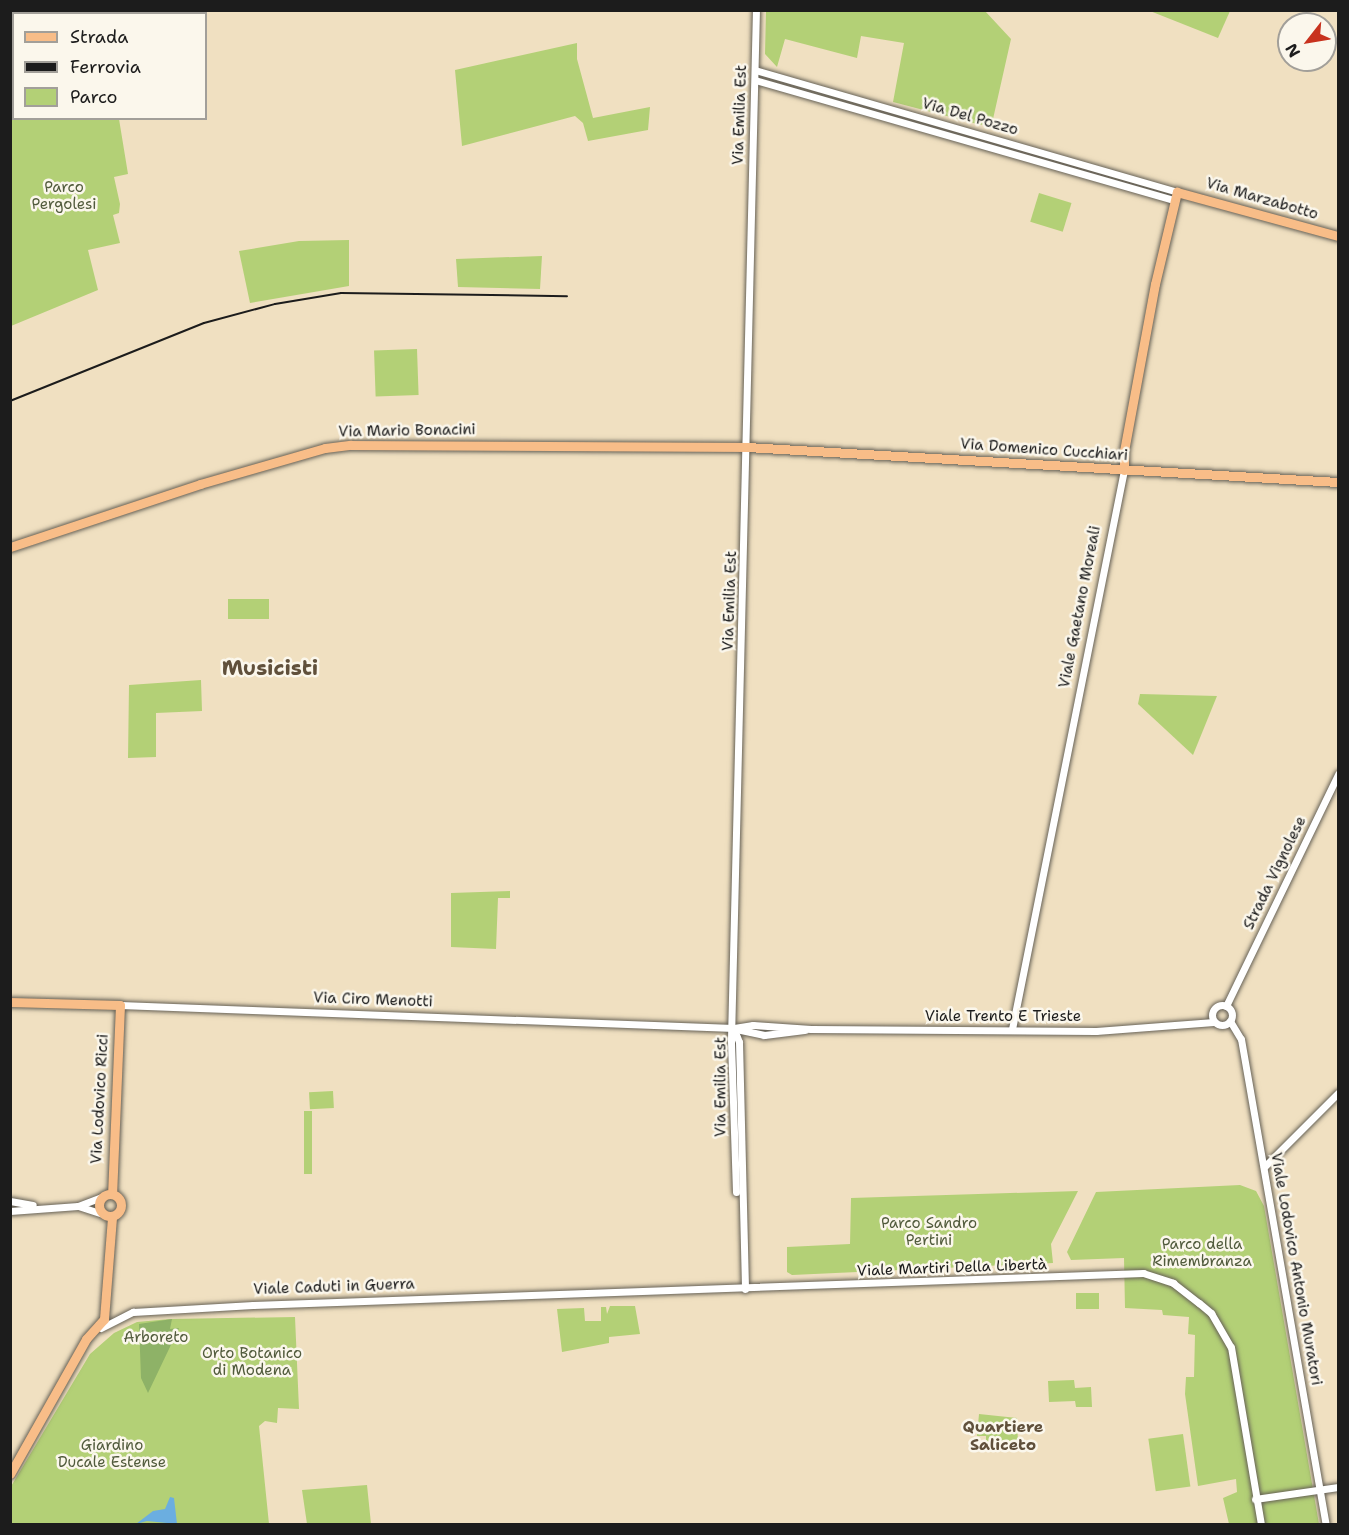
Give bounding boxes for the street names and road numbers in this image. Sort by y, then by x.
street label: Via Emilia Est [729,65,751,165]
street label: Via Del Pozzo [920,95,1020,139]
street label: Via Marzabotto [1204,174,1320,224]
street label: Via Mario Bonacini [338,421,476,441]
street label: Via Domenico Cucchiari [960,435,1128,465]
street label: Viale Gaetano Moreali [1055,524,1105,690]
street label: Via Emilia Est [719,551,741,651]
street label: Strada Vignolese [1240,813,1310,933]
street label: Via Ciro Menotti [313,989,433,1011]
street label: Viale Trento E Trieste [925,1008,1081,1026]
street label: Via Lodovico Ricci [88,1034,112,1164]
street label: Via Emilia Est [712,1037,730,1137]
street label: Viale Lodovico Antonio Muratori [1267,1151,1325,1387]
street label: Viale Martiri Della Libertà [857,1256,1047,1280]
street label: Viale Caduti in Guerra [253,1275,415,1299]

